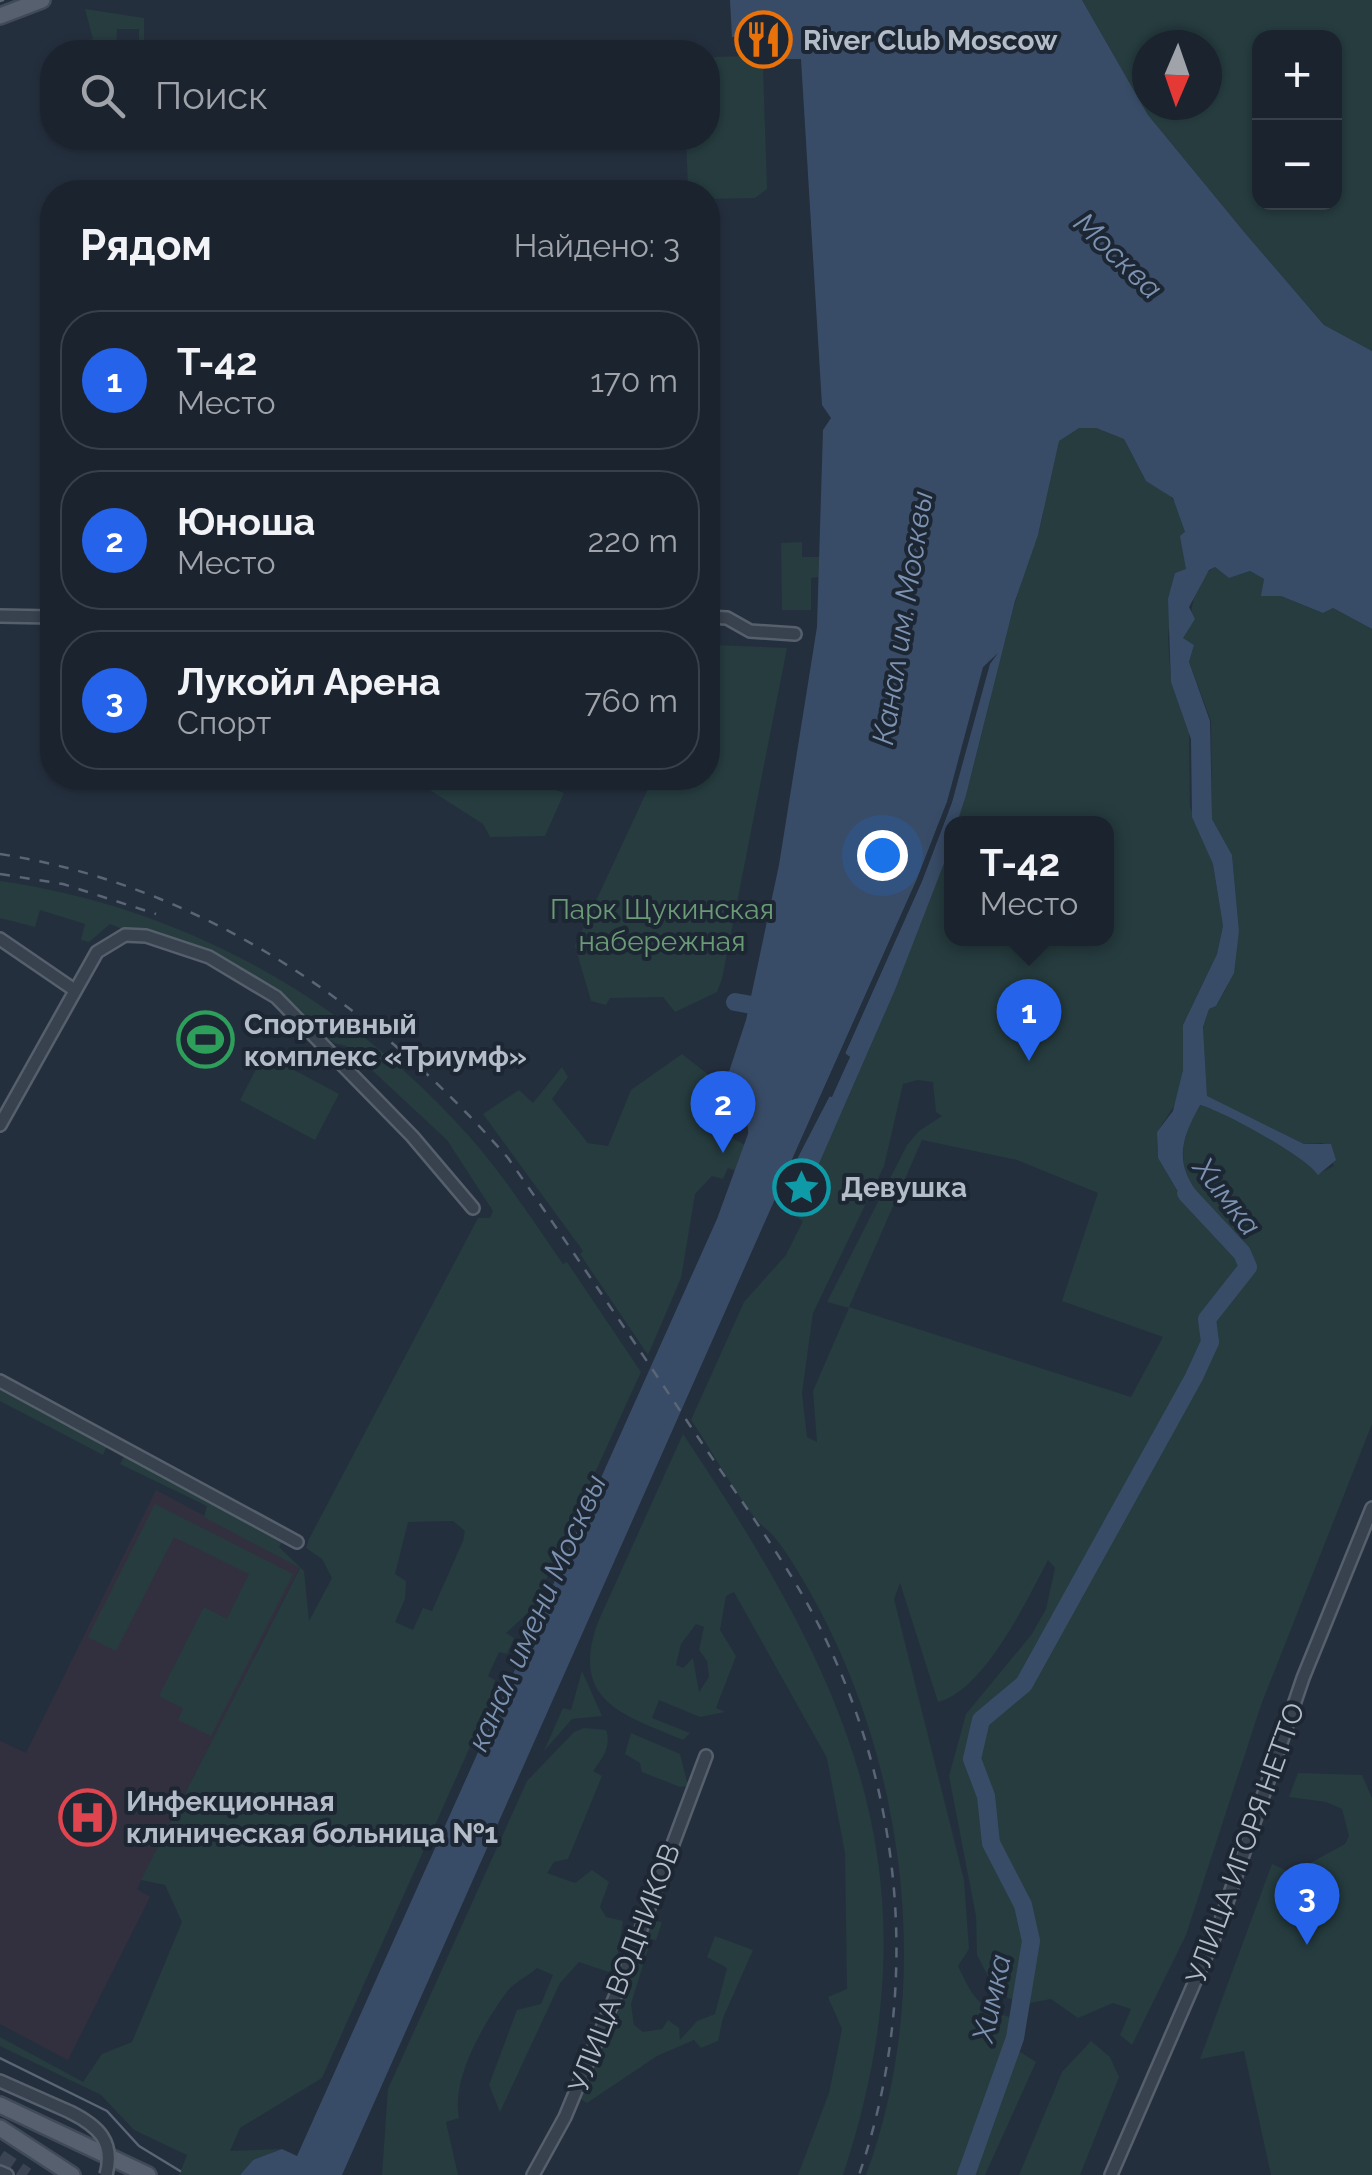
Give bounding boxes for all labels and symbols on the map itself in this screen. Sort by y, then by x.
restaurant icon: River Club Moscow [734,10,794,70]
place label: River Club Moscow [803,24,1058,57]
north arrow [1132,30,1222,120]
water label: Москва [1067,205,1170,306]
water label: Канал им. Москвы [865,489,940,747]
your location [857,830,908,881]
park label: Парк Щукинская набережная [550,893,774,958]
pin: 1 [996,978,1062,1061]
place label: Спортивный комплекс «Триумф» [244,1008,527,1073]
sports icon: Спортивный комплекс «Триумф» [175,1010,235,1070]
pin: 2 [690,1070,756,1153]
water label: Химка [1185,1150,1268,1242]
place icon: Девушка [772,1157,832,1217]
place label: Девушка [841,1171,967,1204]
water label: канал имени Москвы [460,1470,613,1756]
street label: УЛИЦА ИГОРЯ НЕТТО [1179,1698,1312,1988]
place label: Инфекционная клиническая больница №1 [126,1785,498,1850]
hospital icon: Инфекционная клиническая больница №1 [57,1787,117,1847]
street label: УЛИЦА ВОДНИКОВ [562,1839,687,2097]
pin: 3 [1274,1862,1340,1945]
water label: Химка [965,1951,1018,2047]

